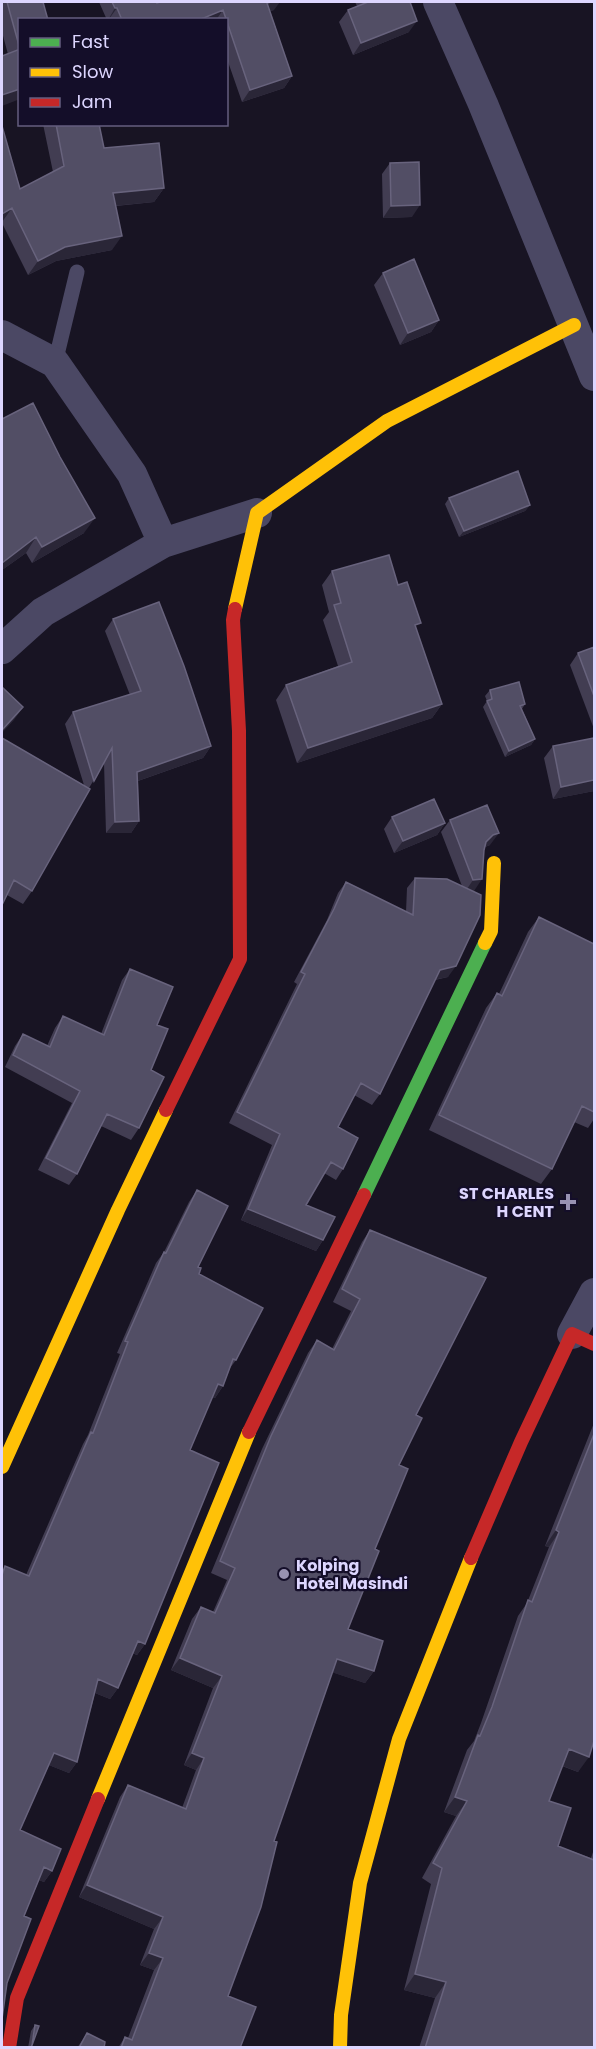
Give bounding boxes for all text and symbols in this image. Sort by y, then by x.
legend [18,18,228,126]
text: Fast [72,29,109,54]
text: Slow [72,59,114,84]
text: Jam [72,89,112,114]
place label: ST CHARLES H CENT [459,1182,555,1223]
marker: ST CHARLES H CENT [559,1193,577,1211]
place label: Kolping Hotel Masindi [296,1554,408,1595]
marker: Kolping Hotel Masindi [277,1567,291,1581]

